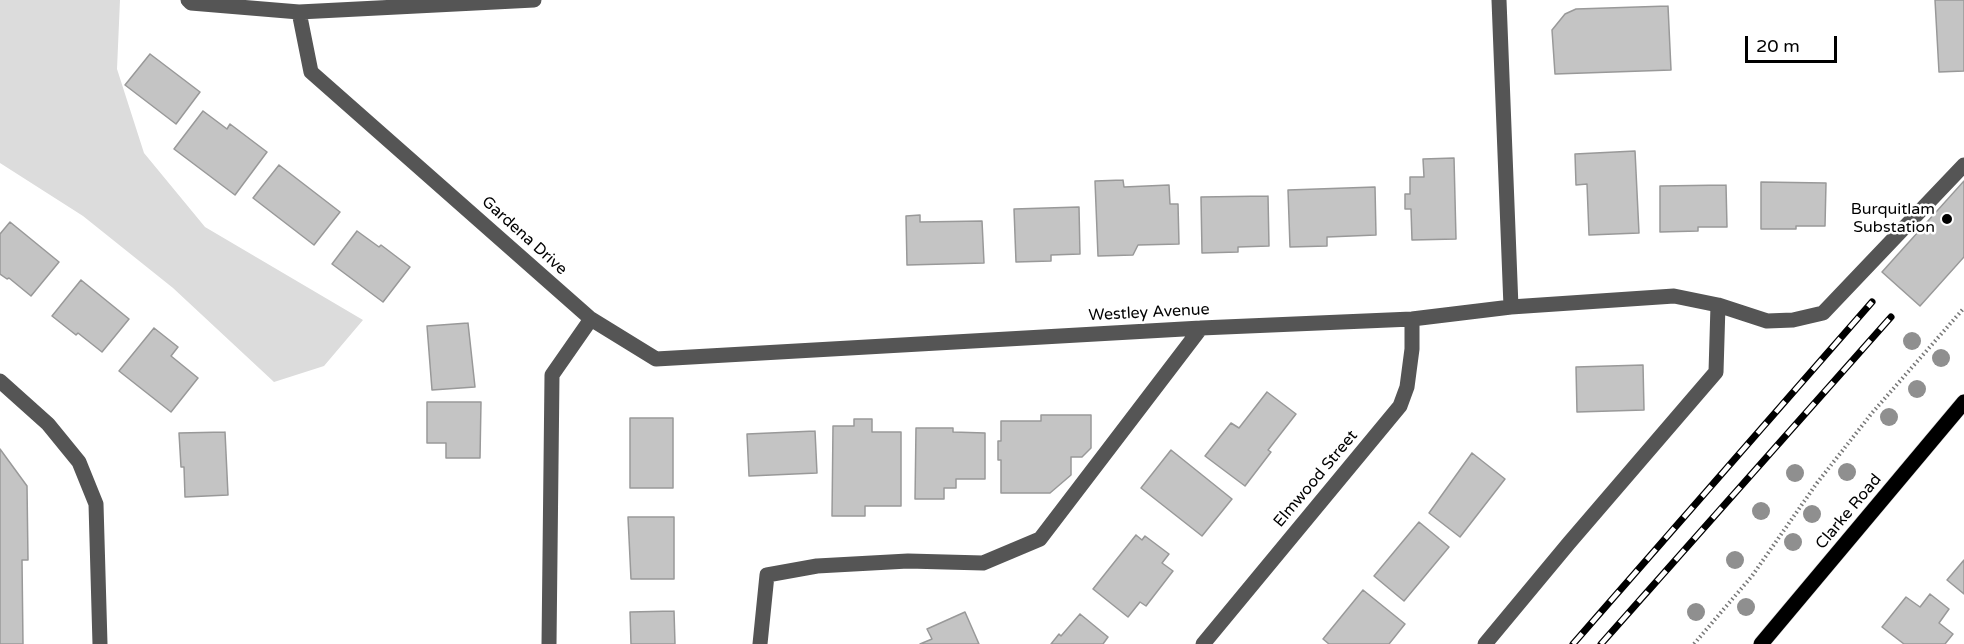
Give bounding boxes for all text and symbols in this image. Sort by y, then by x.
scale bar [1748,24,1840,62]
text: 20 m [1756,35,1800,57]
street label: Gardena Drive [477,193,571,279]
place label: Burquitlam Substation [1851,200,1935,238]
marker: Burquitlam Substation [1940,212,1954,226]
street label: Westley Avenue [1088,300,1210,326]
street label: Elmwood Street [1270,427,1362,531]
street label: Clarke Road [1812,471,1886,553]

